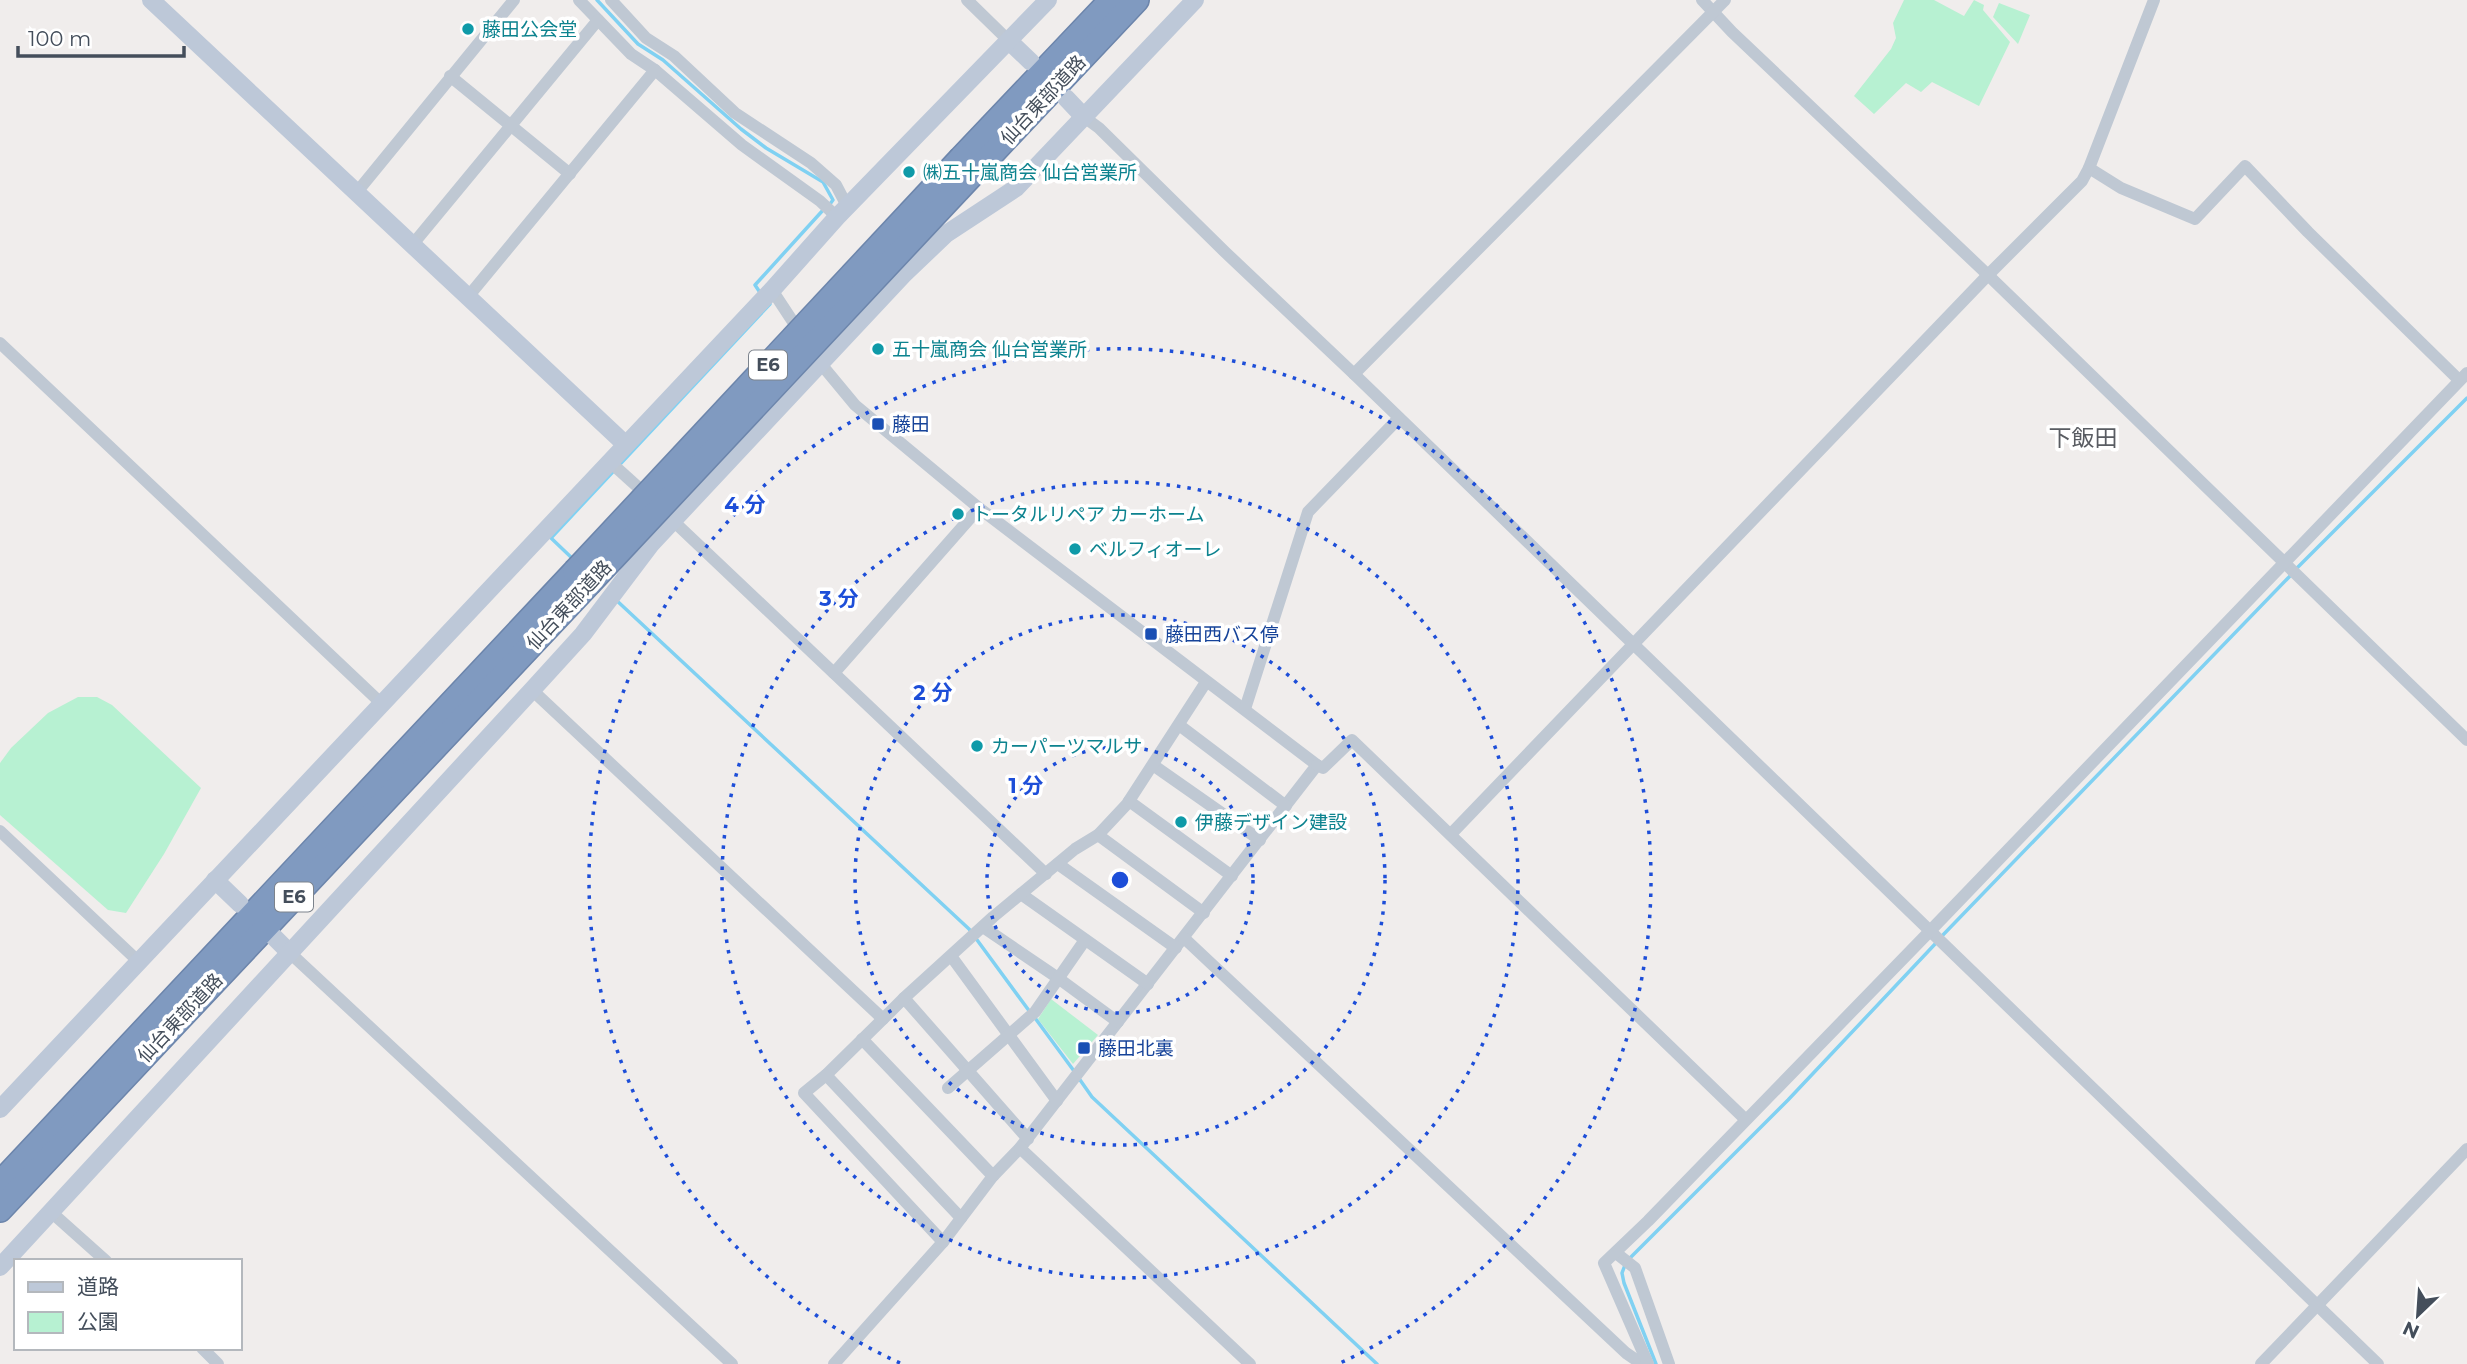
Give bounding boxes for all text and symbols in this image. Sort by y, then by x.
scale bar [18,14,184,58]
place label: 藤田公会堂 [482,18,577,41]
marker: 藤田公会堂 [460,21,476,37]
text: 100 m [28,26,91,51]
street label: 仙台東部道路 [996,50,1090,150]
place label: ㈱五十嵐商会 仙台営業所 [923,161,1137,184]
marker: ㈱五十嵐商会 仙台営業所 [901,164,917,180]
place label: 五十嵐商会 仙台営業所 [892,338,1087,361]
marker: 五十嵐商会 仙台営業所 [870,341,886,357]
road number: E6 [749,351,787,380]
place label: 藤田 [892,413,930,436]
marker: 藤田 [870,416,886,432]
district label: 下飯田 [2049,424,2118,452]
text: 4 分 [724,492,766,517]
place label: トータルリペア カーホーム [972,503,1204,526]
marker: トータルリペア カーホーム [950,506,966,522]
place label: ベルフィオーレ [1089,538,1222,561]
marker: ベルフィオーレ [1067,541,1083,557]
street label: 仙台東部道路 [522,555,616,655]
text: 3 分 [818,586,859,611]
place label: 藤田西バス停 [1165,623,1279,646]
marker: 藤田西バス停 [1143,626,1159,642]
text: 2 分 [913,680,953,705]
place label: カーパーツマルサ [991,735,1142,758]
marker: カーパーツマルサ [969,738,985,754]
text: 1 分 [1008,773,1044,798]
place label: 伊藤デザイン建設 [1195,811,1347,834]
marker: 伊藤デザイン建設 [1173,814,1189,830]
centre of rings [1108,868,1132,892]
road number: E6 [275,882,313,912]
street label: 仙台東部道路 [133,968,227,1068]
place label: 藤田北裏 [1098,1037,1174,1060]
marker: 藤田北裏 [1076,1040,1092,1056]
legend [14,1259,242,1350]
text: 道路 [77,1274,119,1299]
north arrow [2383,1280,2453,1350]
text: 公園 [77,1309,119,1334]
text: N [2399,1316,2423,1344]

